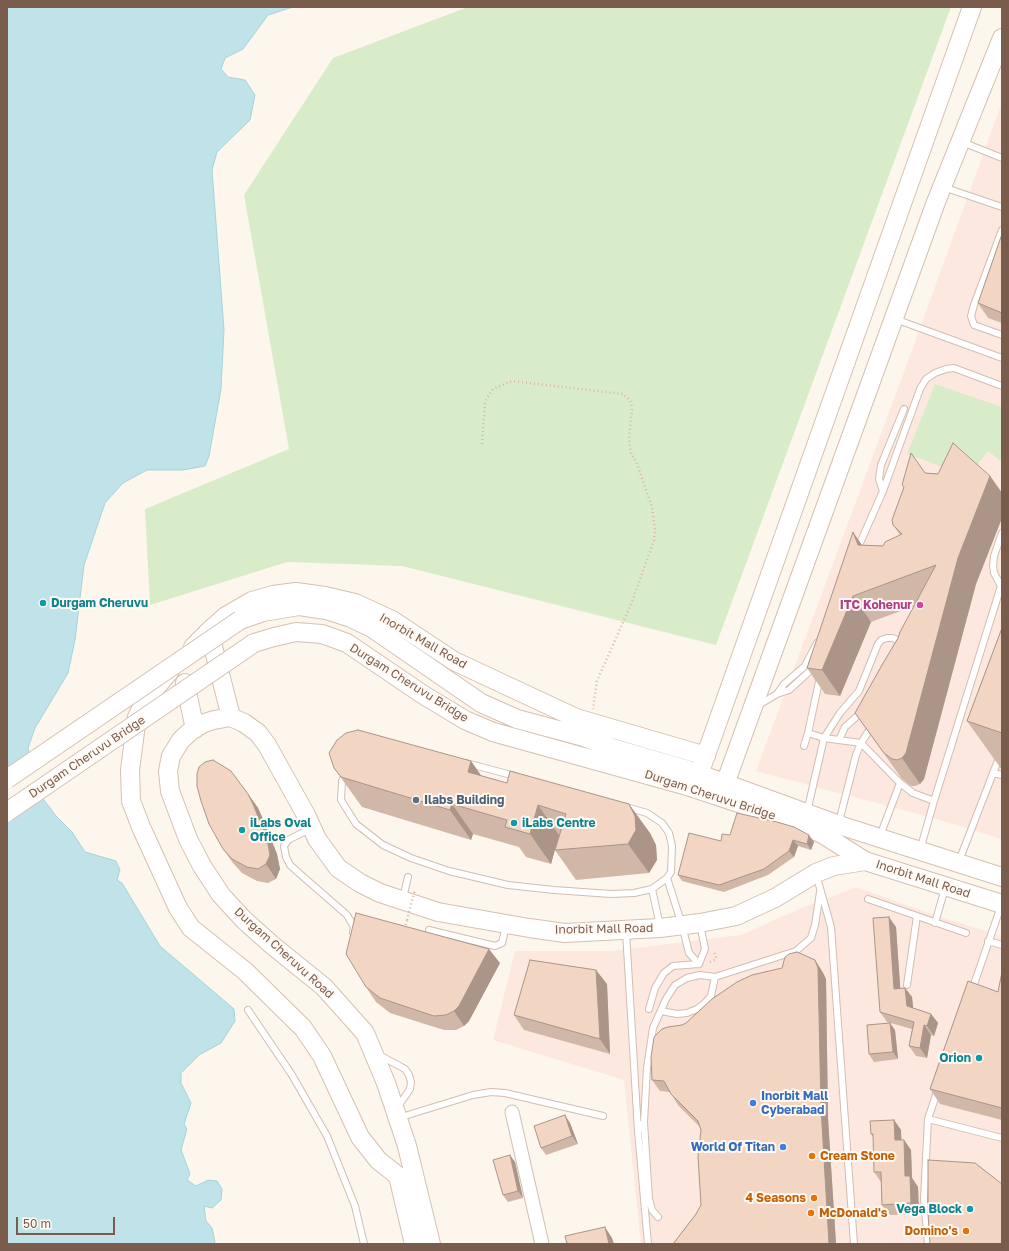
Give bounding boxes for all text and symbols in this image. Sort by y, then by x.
place label: Durgam Cheruvu [51,596,148,610]
marker: Durgam Cheruvu [38,598,48,608]
place label: ITC Kohenur [840,598,912,612]
marker: ITC Kohenur [915,600,925,610]
street label: Inorbit Mall Road [377,610,469,672]
street label: Durgam Cheruvu Bridge [347,641,471,725]
street label: Durgam Cheruvu Bridge [26,713,148,801]
street label: Durgam Cheruvu Bridge [643,767,777,823]
place label: Ilabs Building [424,793,504,807]
marker: Ilabs Building [411,795,421,805]
place label: iLabs Oval Office [250,816,311,844]
place label: iLabs Centre [522,816,596,830]
marker: iLabs Centre [509,818,519,828]
marker: iLabs Oval Office [237,825,247,835]
street label: Inorbit Mall Road [874,857,972,901]
street label: Durgam Cheruvu Road [231,905,337,1001]
street label: Inorbit Mall Road [555,921,653,937]
place label: Orion [939,1051,971,1065]
marker: Orion [974,1053,984,1063]
place label: Inorbit Mall Cyberabad [761,1089,828,1117]
marker: Inorbit Mall Cyberabad [748,1098,758,1108]
place label: World Of Titan [691,1140,775,1154]
marker: World Of Titan [778,1142,788,1152]
place label: Cream Stone [820,1149,895,1163]
marker: Cream Stone [807,1151,817,1161]
place label: 4 Seasons [746,1191,806,1205]
marker: 4 Seasons [809,1193,819,1203]
place label: Vega Block [896,1202,962,1216]
marker: Vega Block [965,1204,975,1214]
place label: McDonald's [819,1206,888,1220]
marker: McDonald's [806,1208,816,1218]
scale bar [18,1209,117,1235]
text: 50 m [23,1216,51,1231]
place label: Domino's [904,1224,958,1238]
marker: Domino's [961,1226,971,1236]

